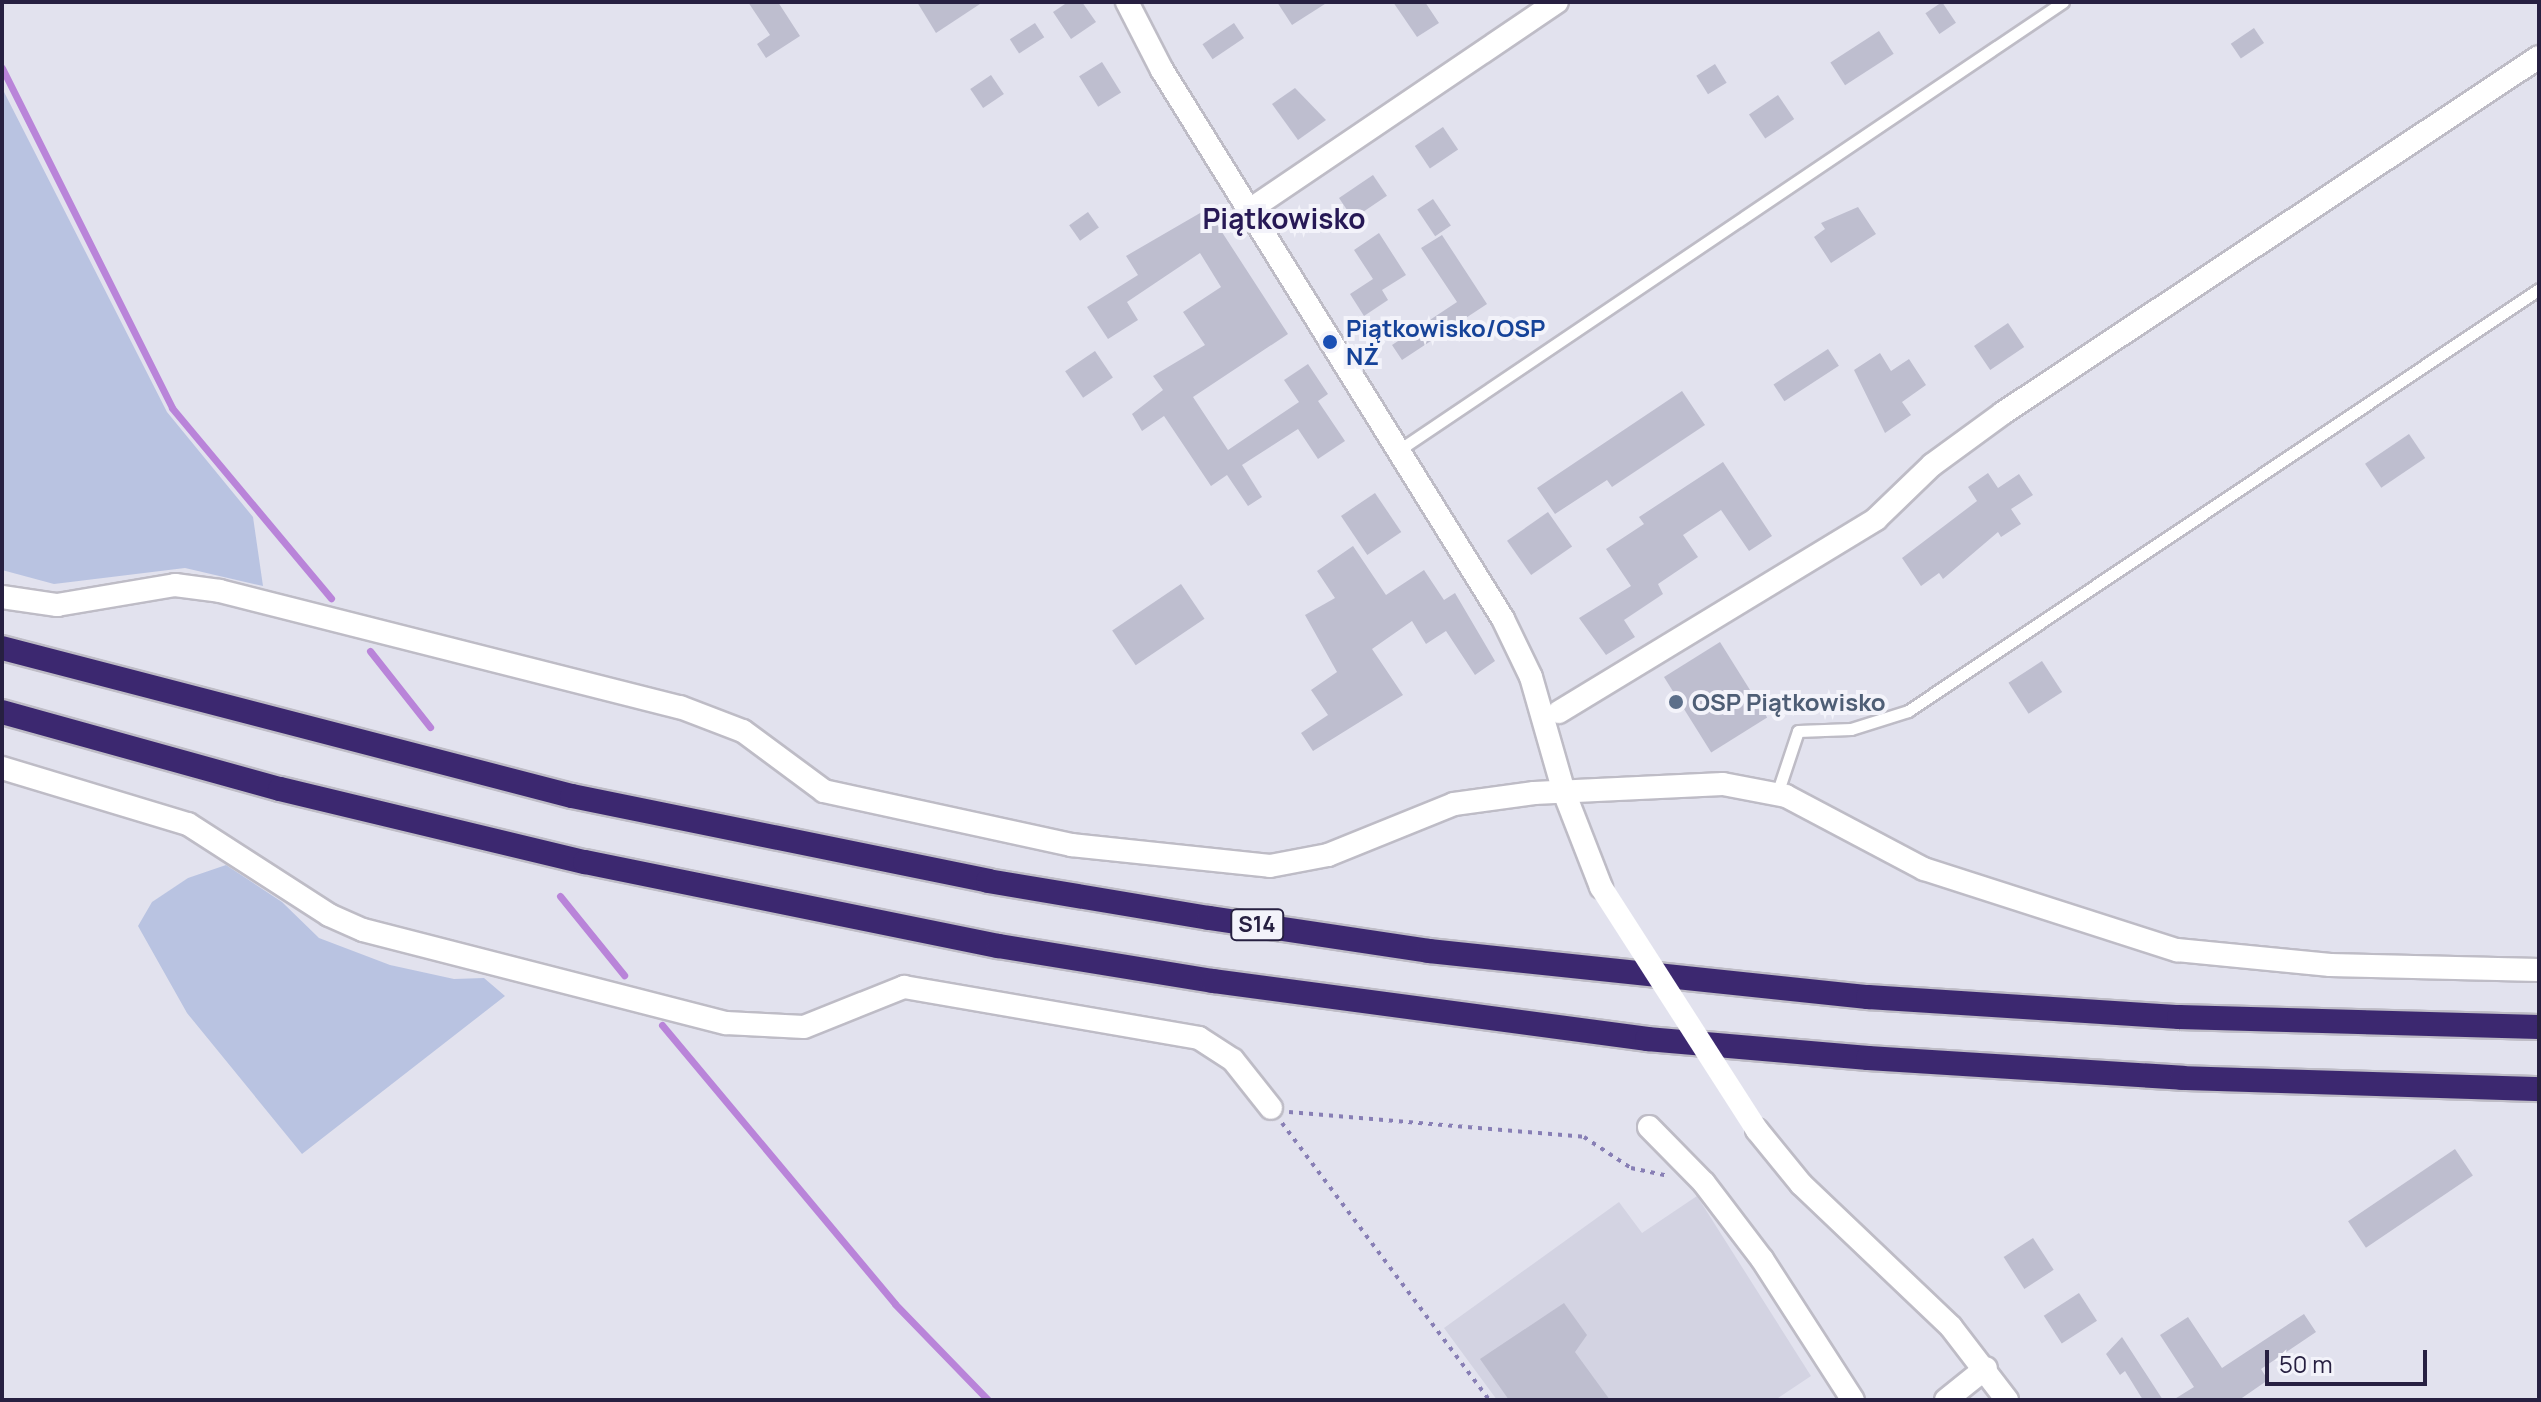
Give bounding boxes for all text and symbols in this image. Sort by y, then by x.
district label: Piątkowisko [1202,201,1366,235]
place label: Piątkowisko/OSP NŻ [1346,314,1545,370]
marker: Piątkowisko/OSP NŻ [1321,333,1339,351]
place label: OSP Piątkowisko [1692,688,1886,716]
marker: OSP Piątkowisko [1667,693,1685,711]
road number: S14 [1229,907,1285,943]
scale bar [2269,1334,2431,1384]
text: 50 m [2279,1347,2333,1380]

